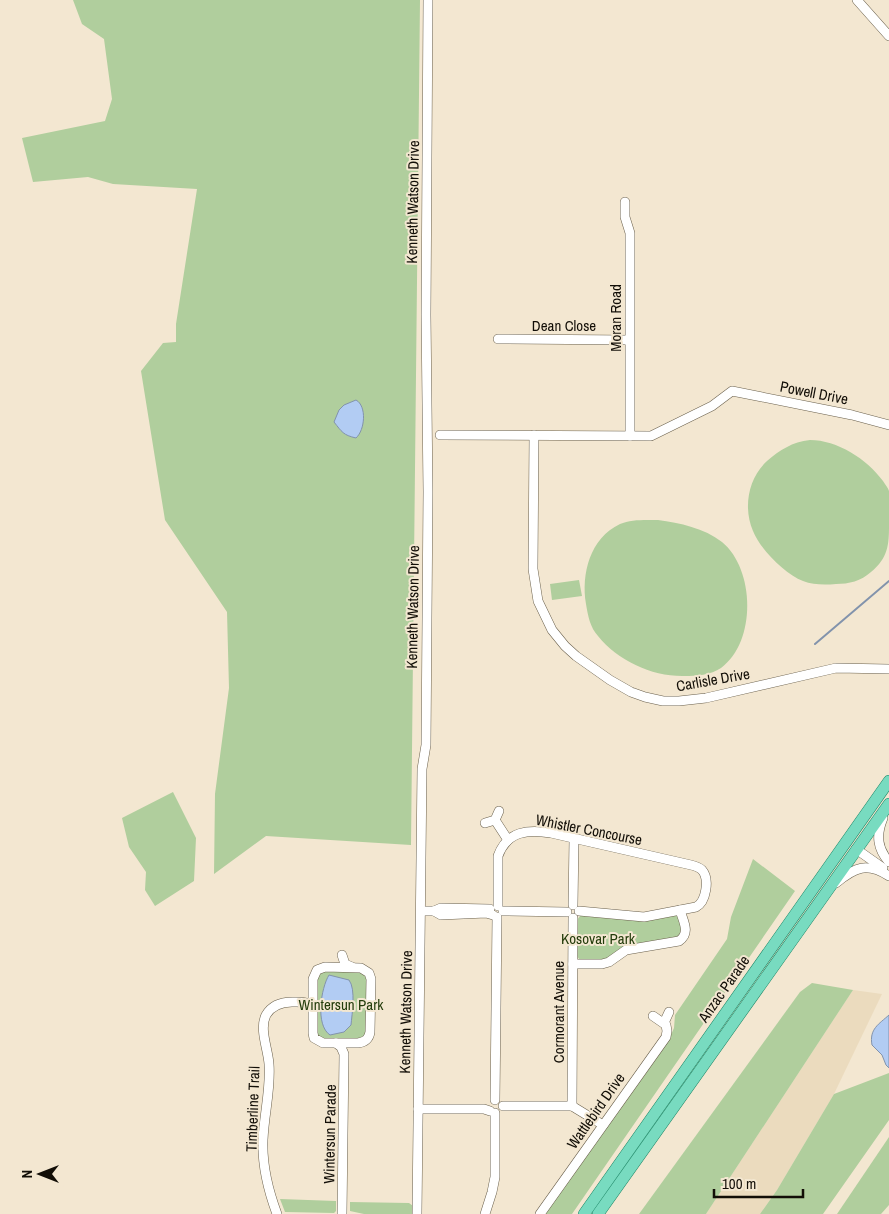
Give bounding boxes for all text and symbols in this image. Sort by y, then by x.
street label: Kenneth Watson Drive [401,140,424,264]
street label: Moran Road [605,284,626,352]
street label: Dean Close [532,315,596,336]
street label: Powell Drive [778,376,850,409]
street label: Kenneth Watson Drive [401,545,424,669]
street label: Carlisle Drive [674,663,752,696]
street label: Whistler Concourse [534,809,644,850]
park label: Kosovar Park [561,928,636,949]
street label: Kenneth Watson Drive [394,950,417,1074]
street label: Anzac Parade [692,951,754,1027]
street label: Cormorant Avenue [548,961,569,1063]
park label: Wintersun Park [299,994,384,1015]
street label: Timberline Trail [241,1066,264,1152]
street label: Wattlebird Drive [562,1068,630,1153]
street label: Wintersun Parade [318,1084,341,1184]
north arrow [15,1149,65,1199]
scale bar [714,1166,803,1198]
text: N [18,1170,36,1178]
text: 100 m [722,1173,756,1194]

